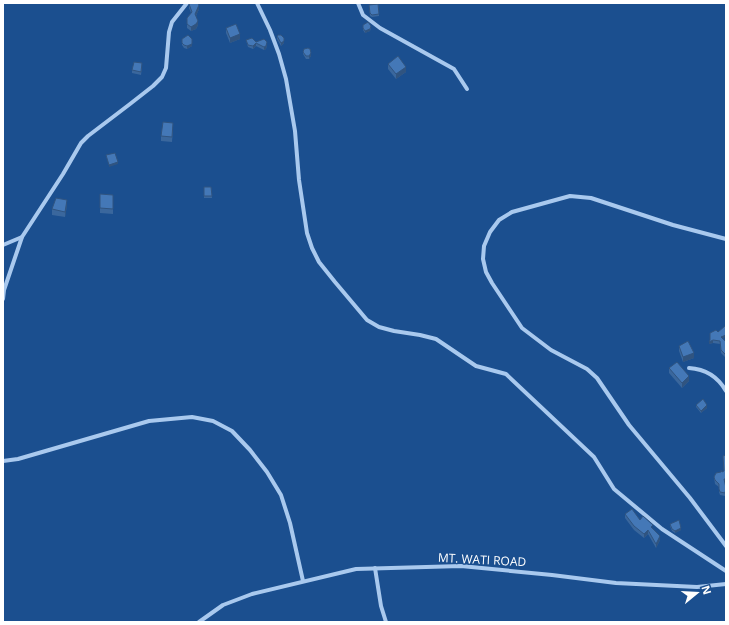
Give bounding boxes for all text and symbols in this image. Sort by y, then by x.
street label: MT. WATI ROAD [437,549,527,570]
north arrow [677,573,717,613]
text: N [698,583,716,596]

